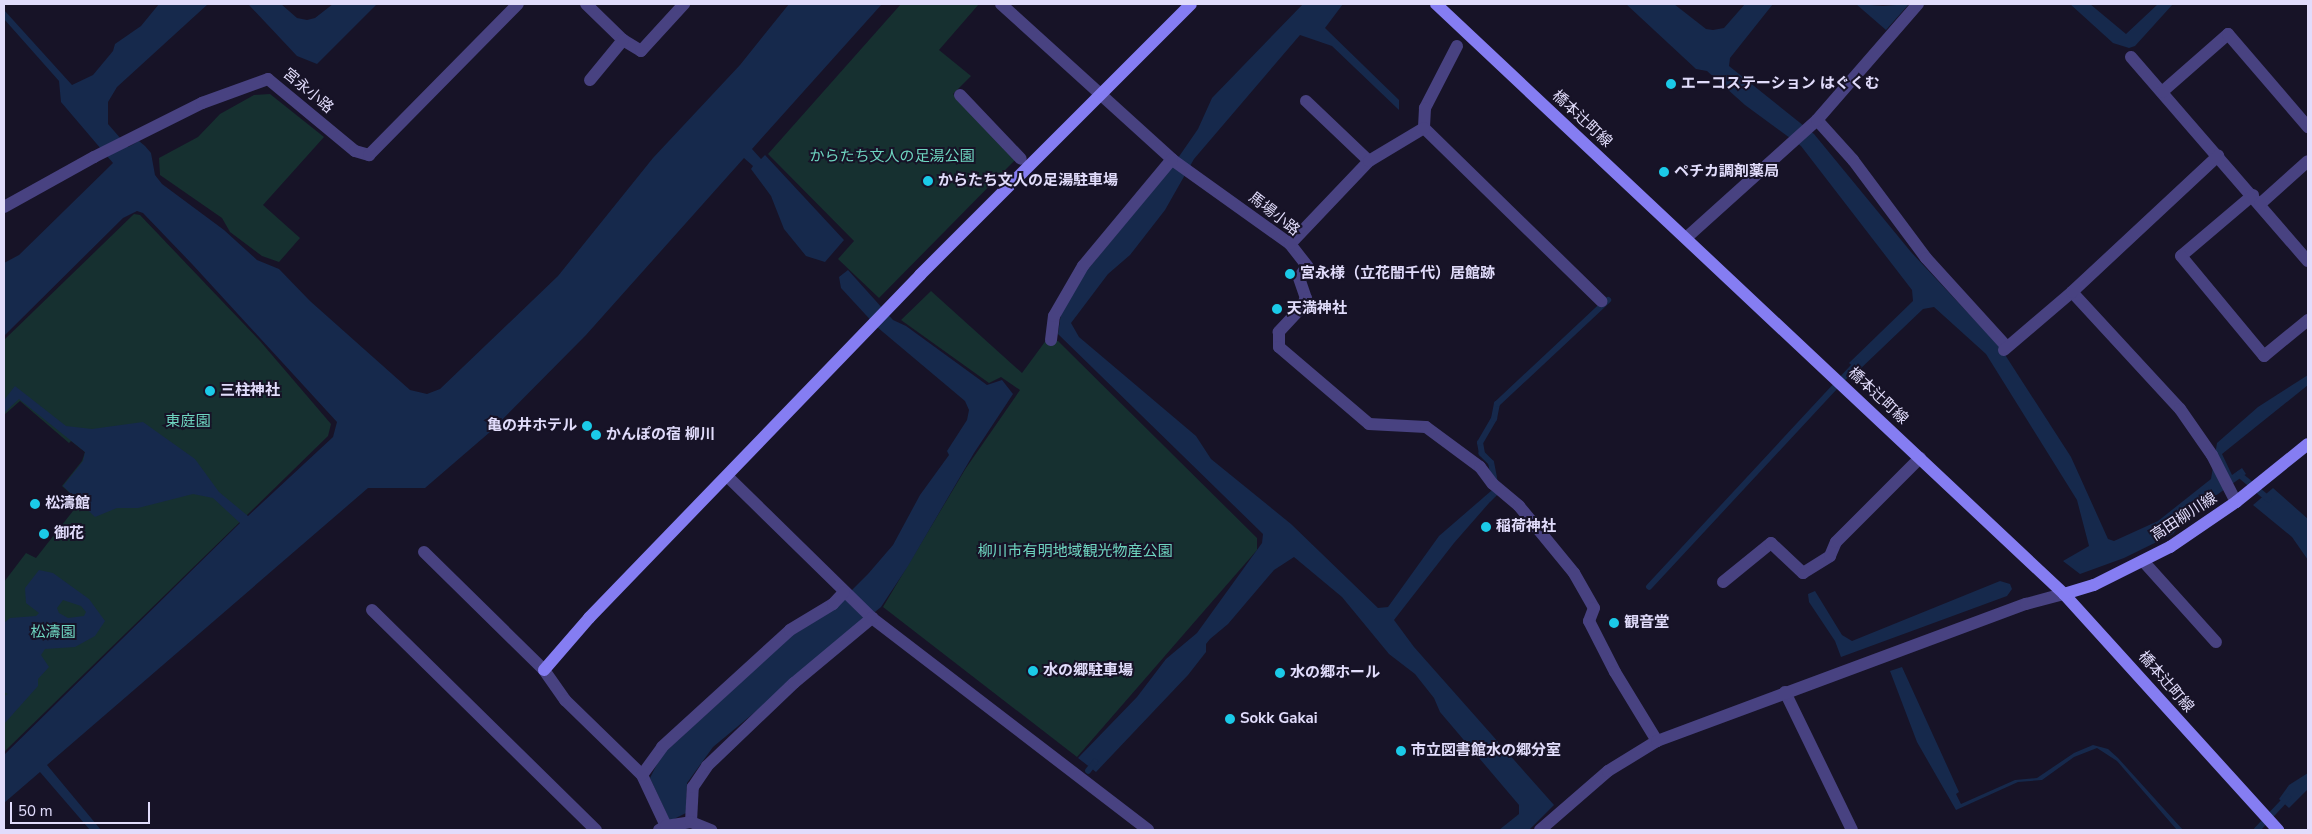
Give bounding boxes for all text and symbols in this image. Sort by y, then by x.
street label: 宮永小路 [279,65,337,117]
place label: エーコステーション はぐくむ [1681,75,1880,93]
marker: エーコステーション はぐくむ [1665,78,1677,90]
street label: 橋本辻町線 [1548,87,1616,151]
park label: からたち文人の足湯公園 [810,148,974,166]
place label: ペチカ調剤薬局 [1674,163,1779,181]
marker: ペチカ調剤薬局 [1658,166,1670,178]
place label: からたち文人の足湯駐車場 [938,172,1118,190]
marker: からたち文人の足湯駐車場 [922,175,934,187]
street label: 馬場小路 [1245,188,1303,240]
place label: 宮永様（立花誾千代）居館跡 [1300,265,1495,283]
marker: 宮永様（立花誾千代）居館跡 [1284,268,1296,280]
place label: 天満神社 [1287,300,1347,318]
marker: 天満神社 [1271,303,1283,315]
street label: 橋本辻町線 [1844,364,1912,428]
place label: 三柱神社 [220,382,280,400]
marker: 三柱神社 [204,385,216,397]
park label: 東庭園 [166,413,210,431]
place label: 亀の井ホテル [487,417,577,435]
marker: 亀の井ホテル [581,420,593,432]
place label: かんぽの宿 柳川 [606,426,715,444]
marker: かんぽの宿 柳川 [590,429,602,441]
street label: 高田柳川線 [2148,489,2220,545]
place label: 松濤館 [45,495,90,513]
marker: 松濤館 [29,498,41,510]
place label: 稲荷神社 [1496,518,1556,536]
marker: 稲荷神社 [1480,521,1492,533]
place label: 御花 [54,525,84,543]
marker: 御花 [38,528,50,540]
park label: 柳川市有明地域観光物産公園 [978,543,1172,561]
place label: 観音堂 [1624,614,1669,632]
marker: 観音堂 [1608,617,1620,629]
park label: 松濤園 [31,624,75,642]
street label: 橋本辻町線 [2135,648,2197,716]
place label: 水の郷駐車場 [1043,662,1133,680]
place label: 水の郷ホール [1290,664,1380,682]
marker: 水の郷駐車場 [1027,665,1039,677]
marker: 水の郷ホール [1274,667,1286,679]
place label: Sokk Gakai [1240,710,1317,728]
marker: Sokk Gakai [1224,713,1236,725]
place label: 市立図書館水の郷分室 [1411,742,1561,760]
marker: 市立図書館水の郷分室 [1395,745,1407,757]
scale bar [12,792,152,824]
text: 50 m [18,801,53,821]

